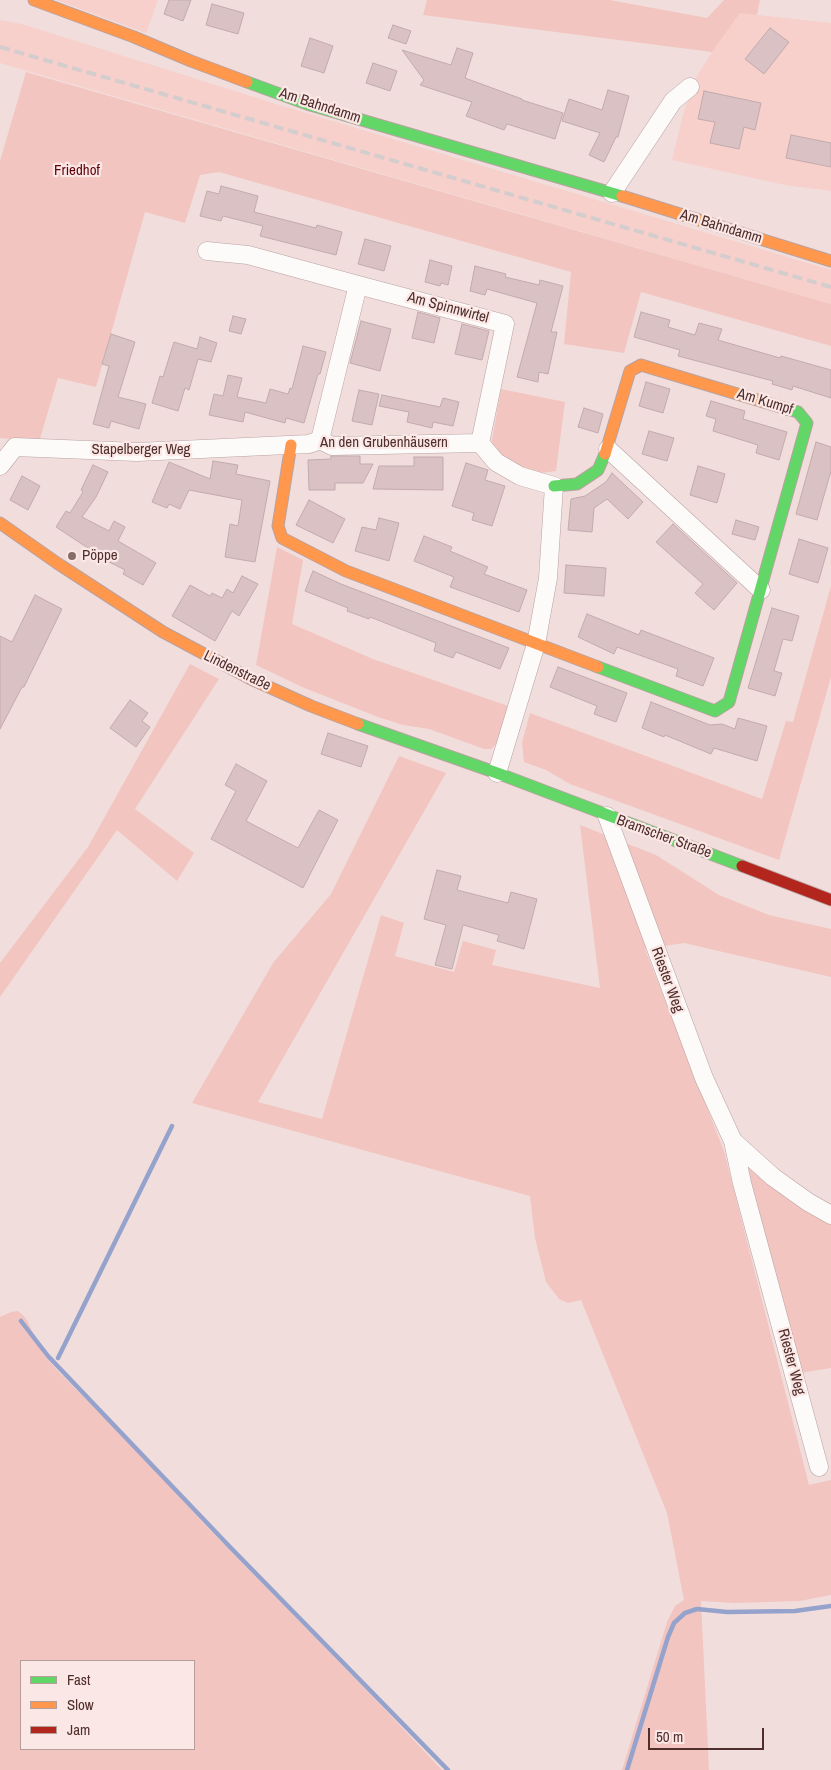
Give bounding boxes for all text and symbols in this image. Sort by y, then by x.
street label: Am Bahndamm [277,84,363,128]
park label: Friedhof [54,162,100,180]
street label: Am Bahndamm [678,206,764,248]
street label: Am Spinnwirtel [405,289,491,327]
street label: Am Kumpf [735,385,795,419]
street label: An den Grubenhäusern [320,434,448,452]
street label: Stapelberger Weg [92,441,190,459]
place label: Pöppe [82,547,118,565]
marker: Pöppe [66,550,78,562]
street label: Lindenstraße [200,647,274,695]
street label: Bramscher Straße [614,811,714,863]
street label: Riester Weg [647,945,687,1015]
street label: Riester Weg [773,1327,809,1397]
legend [20,1660,195,1750]
text: Fast [67,1669,90,1690]
text: Slow [67,1694,94,1715]
scale bar [651,1718,767,1750]
text: Jam [67,1719,90,1740]
text: 50 m [656,1726,683,1747]

